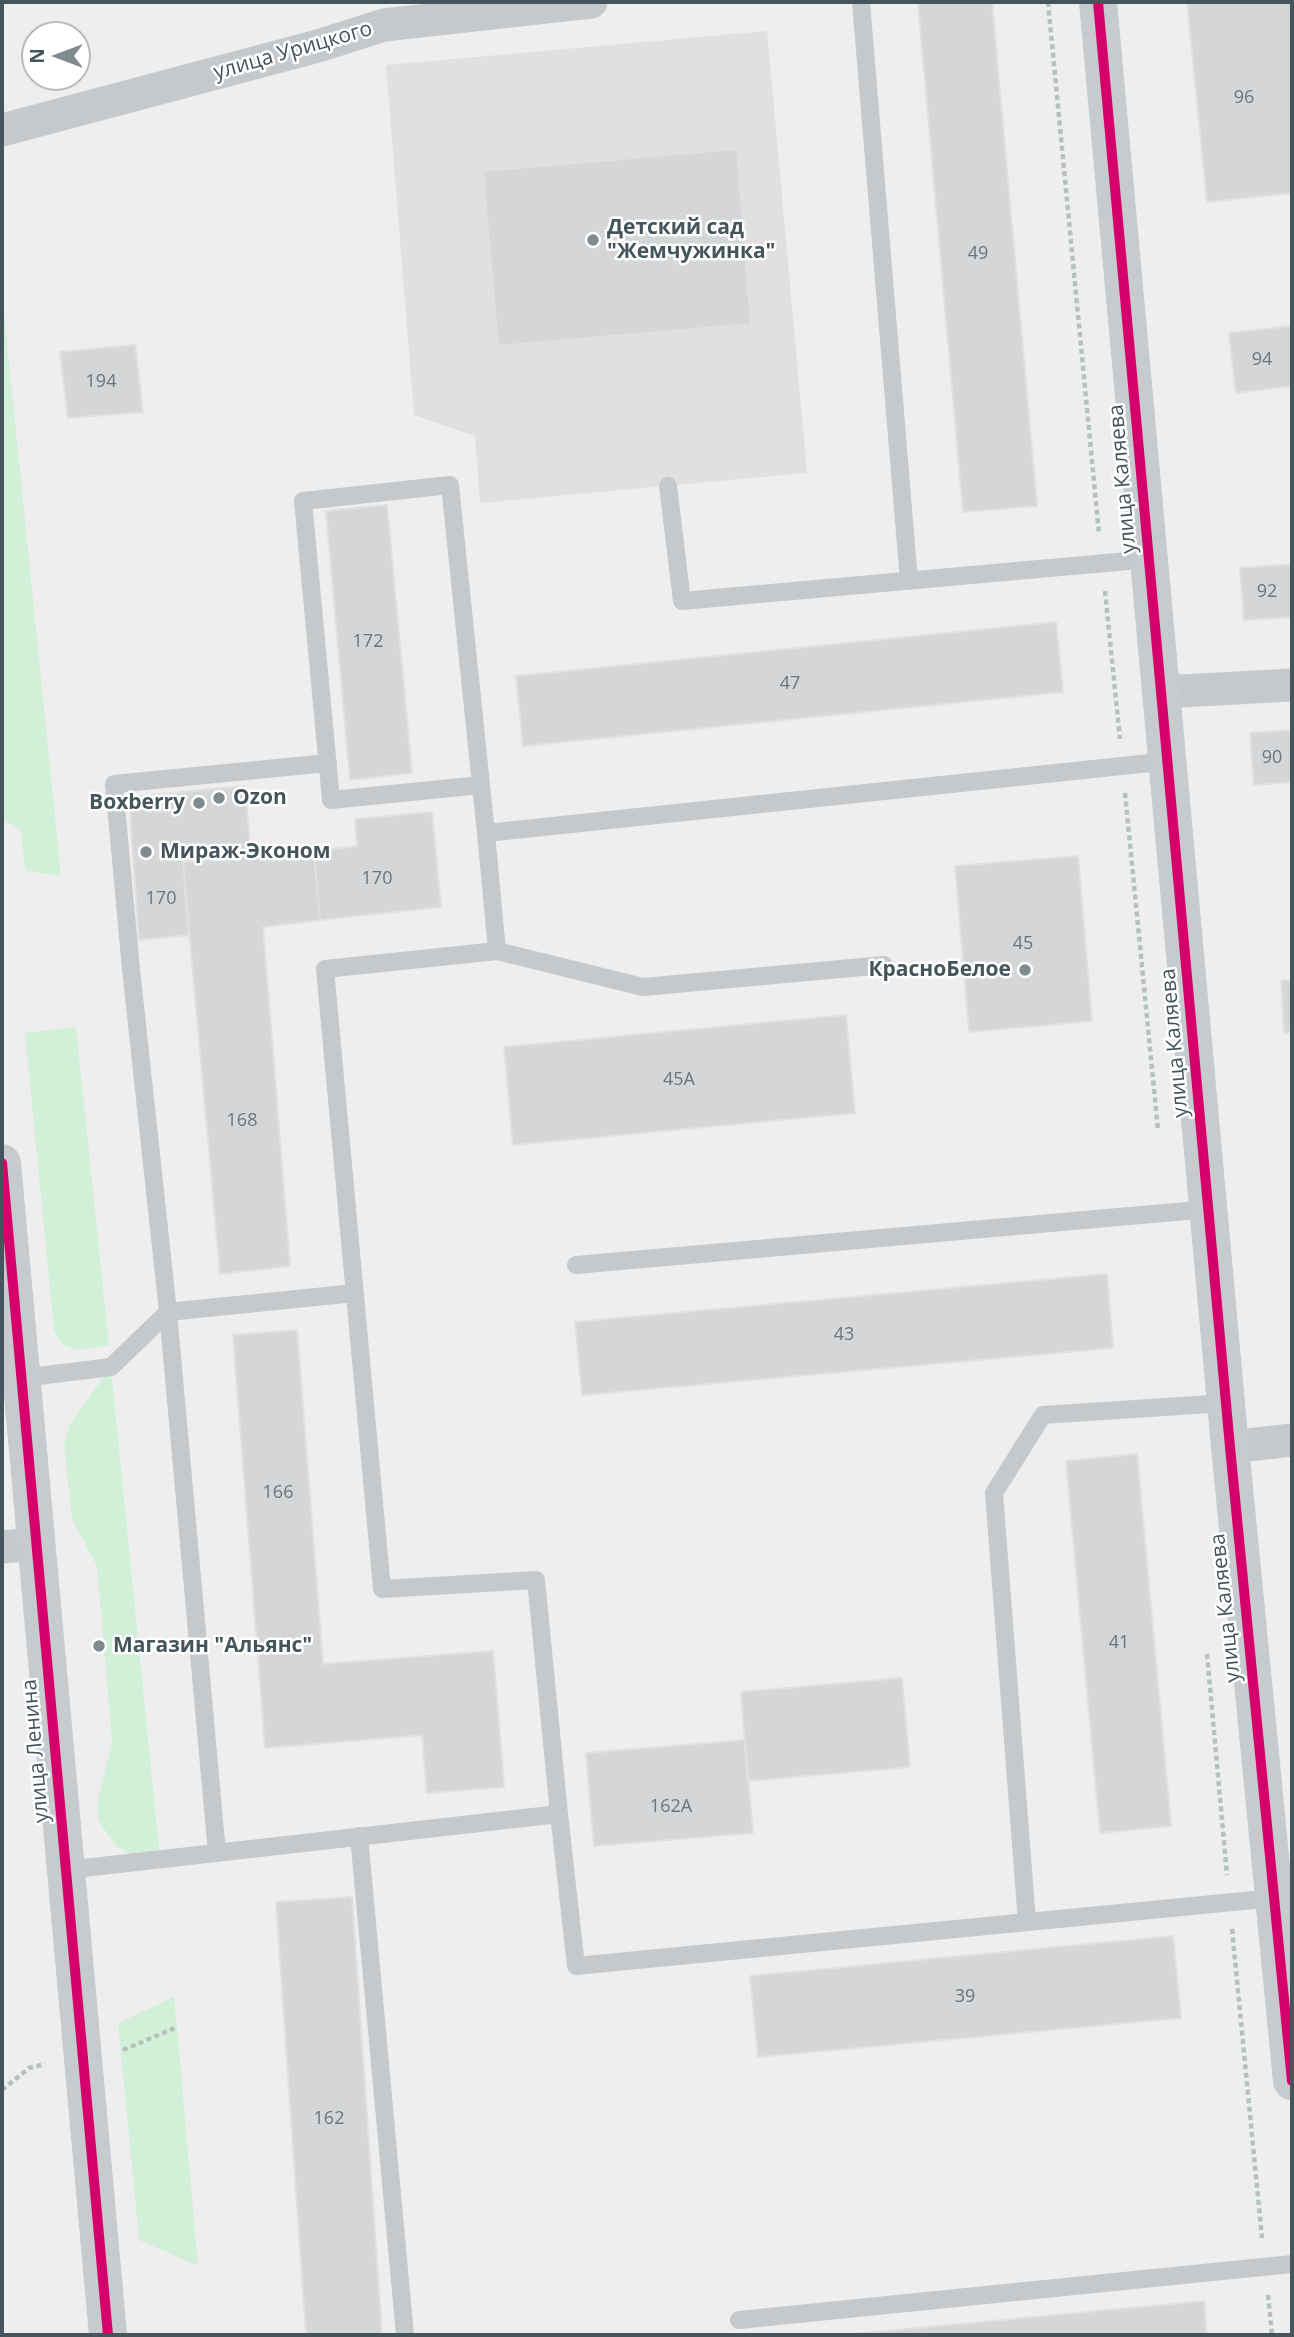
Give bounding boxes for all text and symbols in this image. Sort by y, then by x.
street label: улица Урицкого [211,16,375,86]
north arrow [21,21,91,91]
text: N [24,48,50,64]
house number: 96 [1234,87,1254,109]
place label: Детский сад "Жемчужинка" [607,215,776,265]
marker: Детский сад "Жемчужинка" [585,232,601,248]
house number: 49 [968,243,988,265]
house number: 94 [1252,349,1272,371]
house number: 194 [86,371,116,393]
street label: улица Каляева [1104,403,1142,555]
house number: 92 [1257,581,1277,603]
house number: 172 [353,631,383,653]
house number: 47 [780,673,800,695]
house number: 90 [1262,747,1282,769]
place label: Ozon [233,785,287,811]
place label: Boxberry [89,790,185,816]
marker: Ozon [211,790,227,806]
marker: Boxberry [191,795,207,811]
place label: Мираж-Эконом [160,839,331,865]
marker: Мираж-Эконом [138,844,154,860]
house number: 170 [362,868,392,890]
house number: 170 [146,888,176,910]
house number: 45 [1013,933,1033,955]
place label: КрасноБелое [868,957,1011,983]
marker: КрасноБелое [1017,962,1033,978]
street label: улица Каляева [1156,967,1194,1119]
house number: 45А [663,1069,695,1091]
house number: 168 [227,1110,257,1132]
house number: 43 [834,1324,854,1346]
house number: 166 [263,1482,293,1504]
street label: улица Каляева [1206,1532,1246,1684]
house number: 41 [1109,1632,1129,1654]
place label: Магазин "Альянс" [113,1633,312,1659]
marker: Магазин "Альянс" [91,1638,107,1654]
street label: улица Ленина [17,1678,55,1824]
house number: 162А [650,1796,692,1818]
house number: 39 [955,1986,975,2008]
house number: 162 [314,2108,344,2130]

